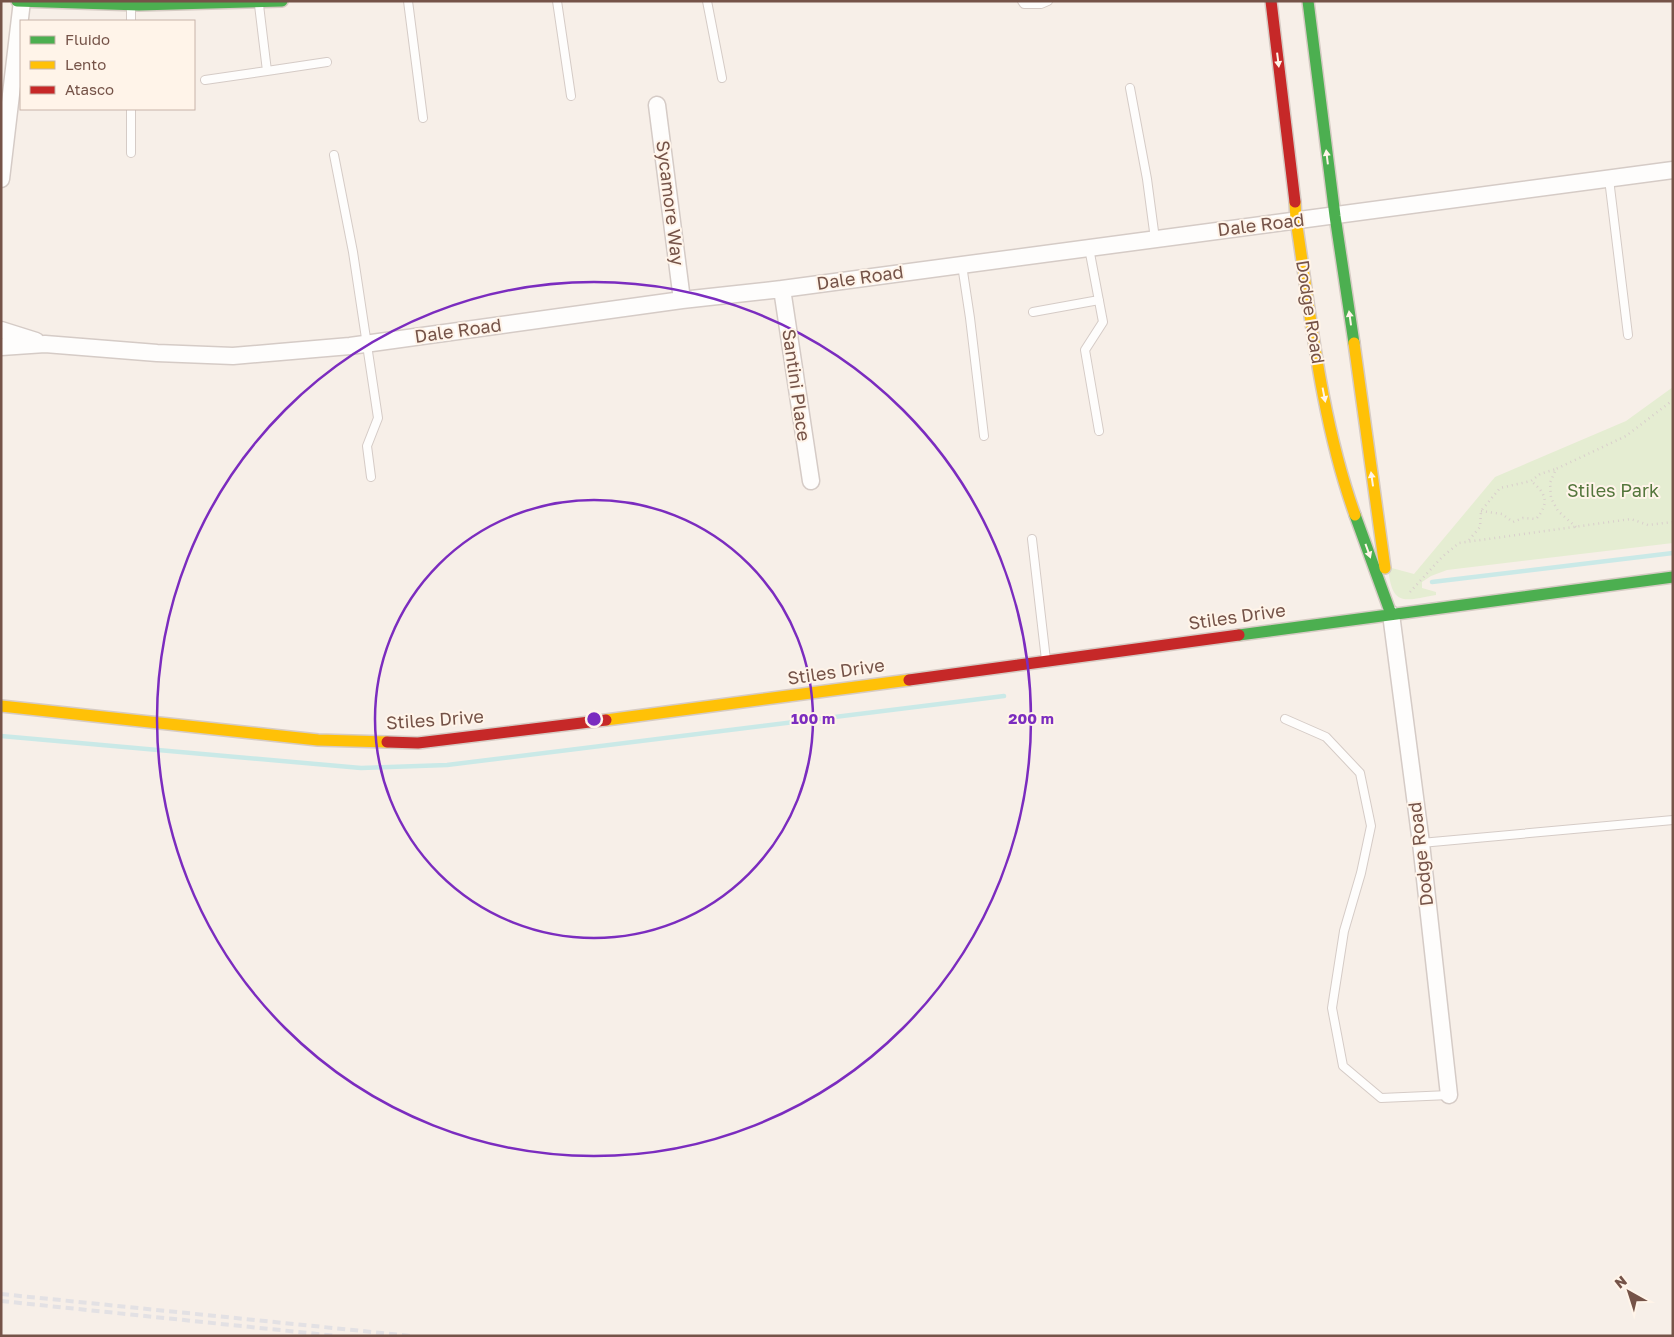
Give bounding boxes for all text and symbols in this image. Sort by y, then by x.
legend [20,20,195,110]
text: Fluido [65,30,110,48]
one-way arrow [1274,53,1282,69]
text: Lento [65,55,106,73]
text: Atasco [65,80,114,98]
street label: Sycamore Way [652,139,690,267]
one-way arrow [1323,148,1331,164]
street label: Dale Road [1216,208,1306,240]
street label: Dodge Road [1292,258,1330,365]
street label: Dale Road [815,260,905,294]
one-way arrow [1346,309,1354,325]
street label: Dale Road [413,313,503,347]
street label: Santini Place [778,327,816,442]
one-way arrow [1320,387,1328,403]
one-way arrow [1368,470,1376,486]
park label: Stiles Park [1567,479,1659,501]
one-way arrow [1364,544,1372,559]
street label: Stiles Drive [1187,598,1287,634]
street label: Stiles Drive [786,653,886,689]
street label: Stiles Drive [385,705,485,733]
text: 100 m [791,709,835,727]
text: 200 m [1008,709,1054,727]
centre of rings [585,710,603,728]
street label: Dodge Road [1403,801,1437,907]
north arrow [1604,1267,1654,1317]
text: N [1611,1272,1630,1291]

